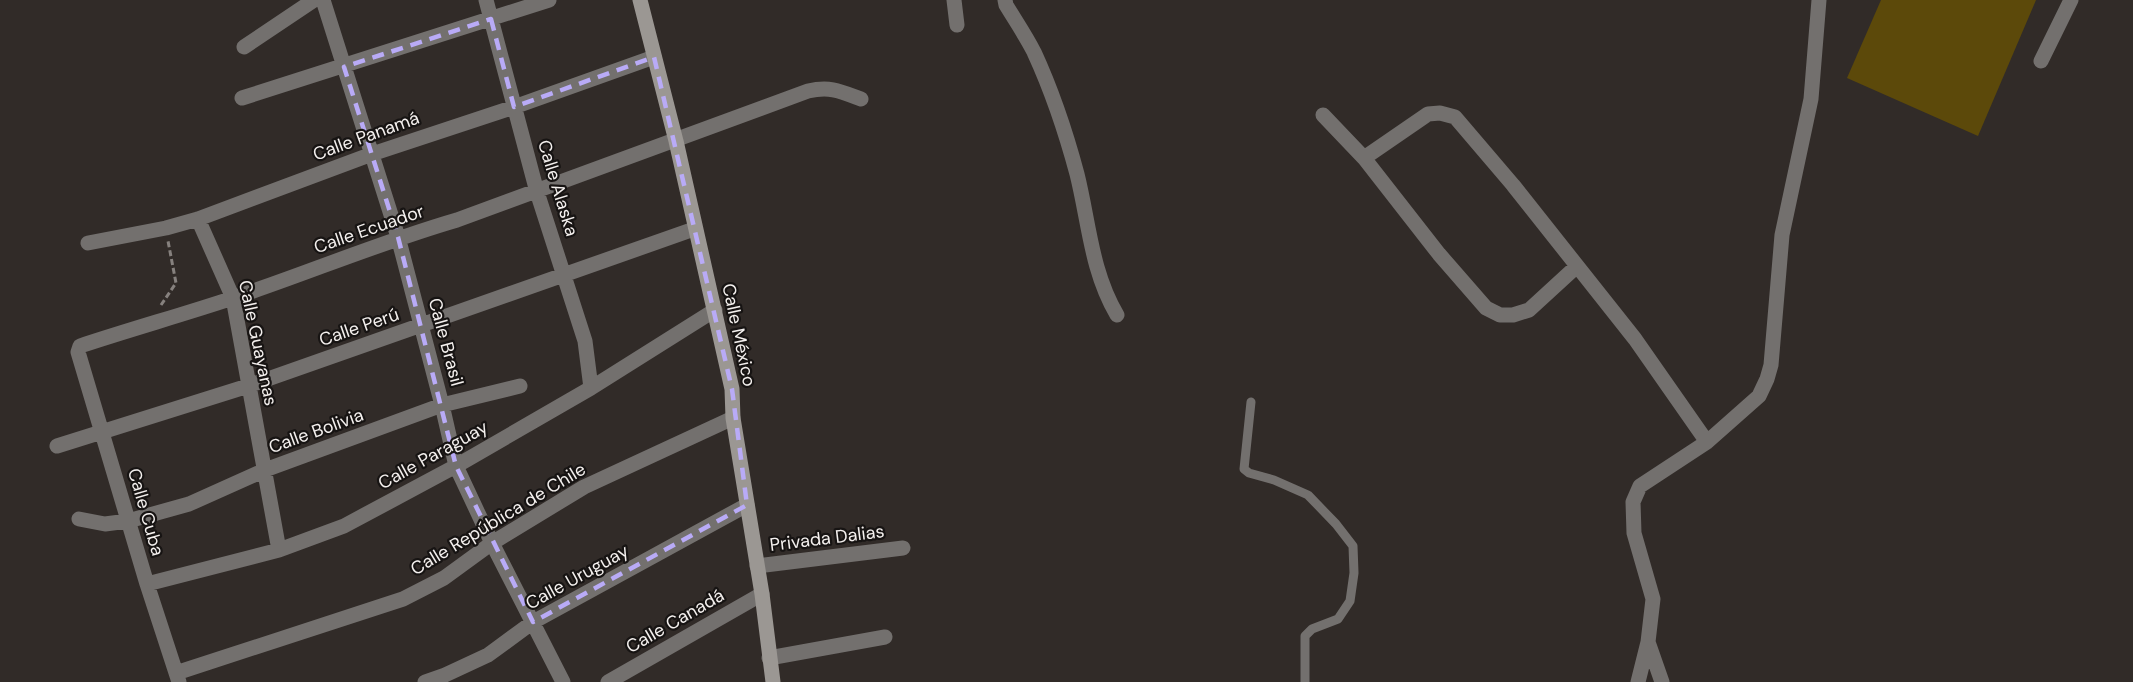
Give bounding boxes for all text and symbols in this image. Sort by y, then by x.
street label: Calle Panamá [310,106,422,166]
street label: Calle Alaska [532,137,584,239]
street label: Calle Ecuador [311,199,428,259]
street label: Calle Guayanas [233,278,283,408]
street label: Calle México [716,281,762,389]
street label: Calle Brasil [423,295,469,389]
street label: Calle Perú [316,302,402,352]
street label: Calle Bolivia [265,403,367,459]
street label: Calle Paraguay [374,415,492,495]
street label: Calle República de Chile [406,457,590,581]
street label: Calle Cuba [122,465,170,559]
street label: Privada Dalias [768,519,886,557]
street label: Calle Uruguay [521,539,633,615]
street label: Calle Canadá [622,583,728,659]

